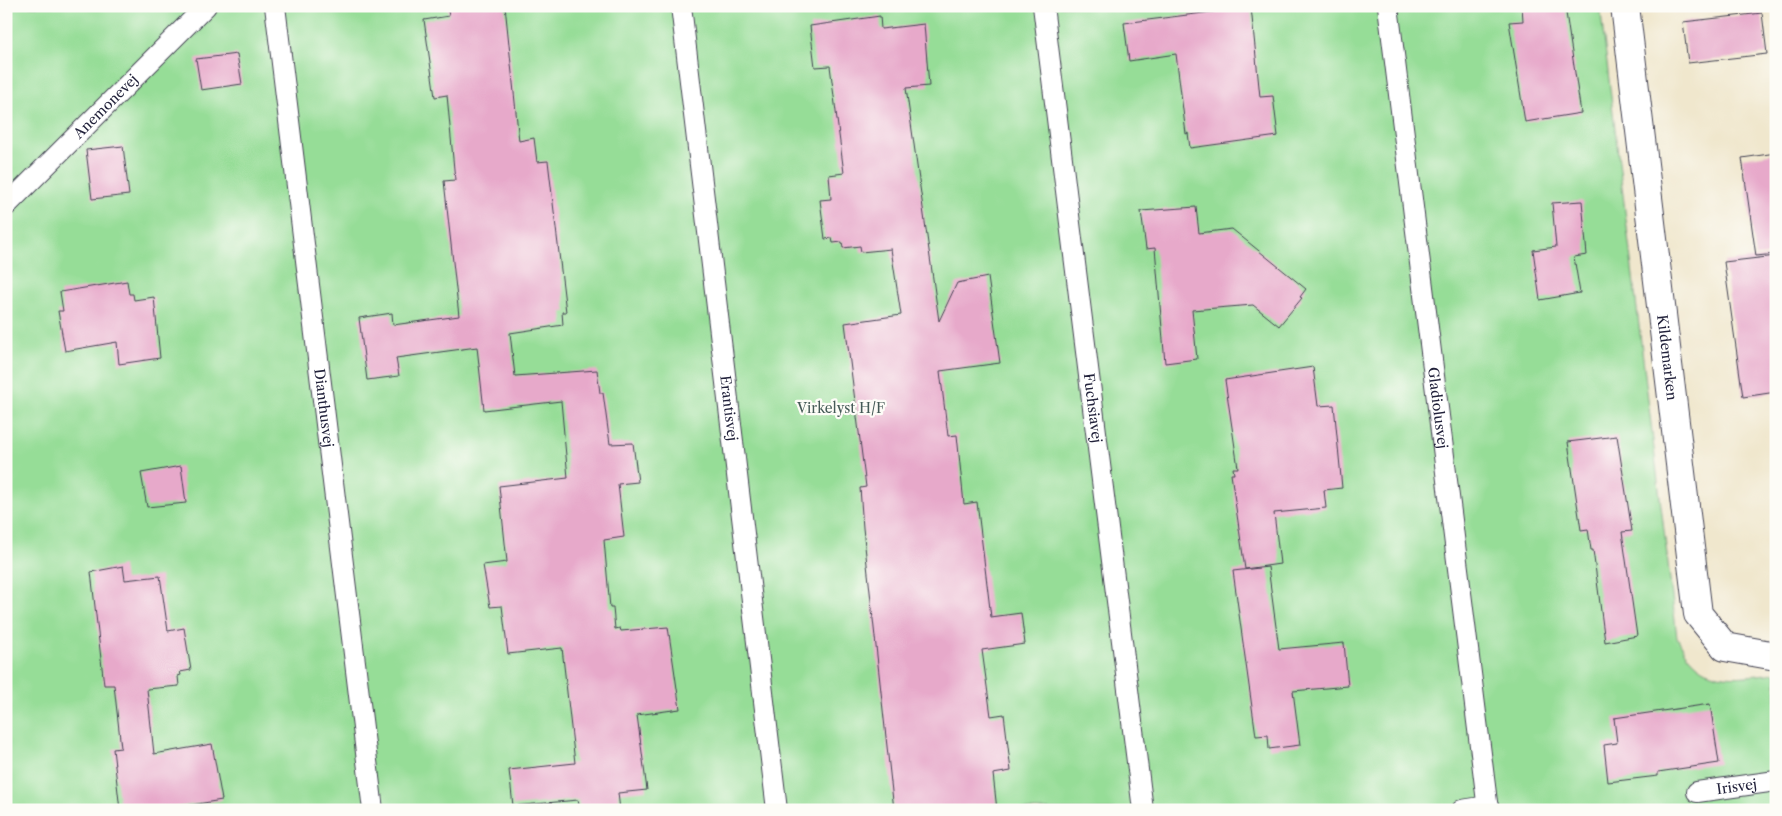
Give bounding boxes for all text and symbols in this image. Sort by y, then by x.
street label: Anemonevej [69,70,142,143]
street label: Kildemarken [1653,314,1681,402]
street label: Gladiolusvej [1424,366,1452,450]
street label: Dianthusvej [310,368,338,448]
street label: Fuchsiavej [1080,372,1106,444]
street label: Erantisvej [716,374,742,442]
park label: Virkelyst H/F [796,399,885,417]
street label: Irisvej [1715,775,1758,798]

